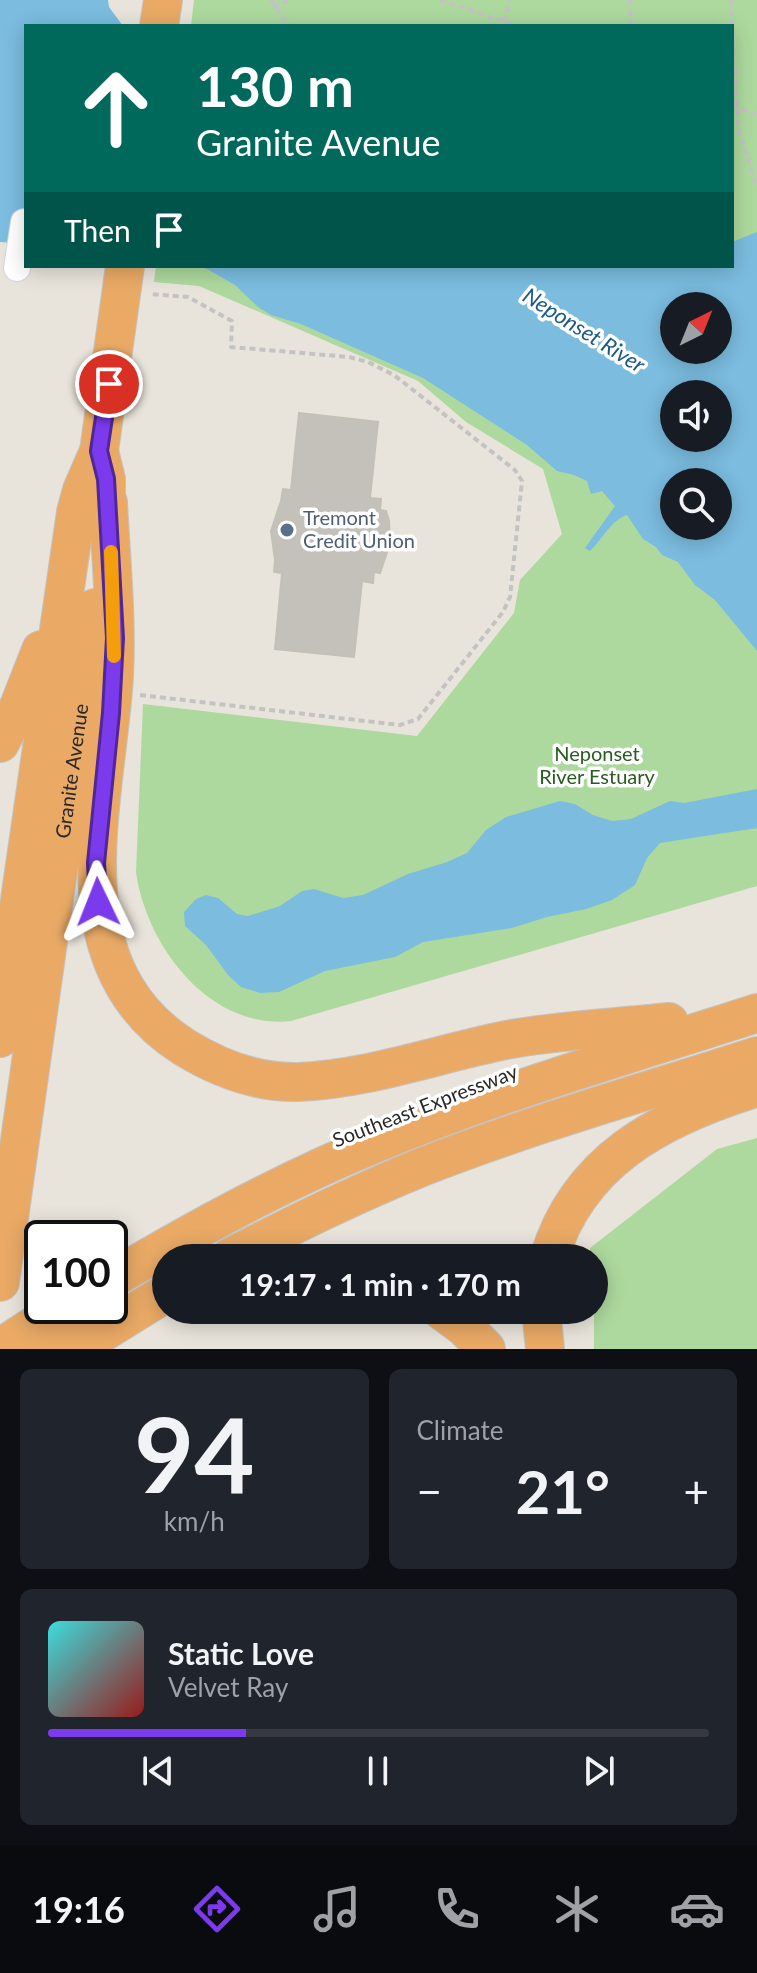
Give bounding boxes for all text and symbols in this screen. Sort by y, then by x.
text: 130 m [196,52,354,119]
icon: ahead [64,56,168,160]
text: Granite Avenue [196,120,440,164]
icon: arrive [147,208,191,252]
text: Then [64,212,131,248]
water label: Neponset River [518,281,651,378]
north arrow [660,292,732,364]
map controls [660,292,732,540]
pin [75,350,143,418]
icon: arrive [87,362,131,406]
button: sound [660,380,732,452]
button: search [660,468,732,540]
place label: Tremont Credit Union [303,505,415,552]
marker: Tremont Credit Union [278,521,296,539]
street label: Granite Avenue [50,702,92,840]
park label: Neponset River Estuary [539,741,656,788]
position arrow [56,860,140,944]
street label: Southeast Expressway [329,1058,521,1151]
speed limit sign: 100 [24,1220,128,1324]
text: 19:17 · 1 min · 170 m [239,1266,521,1302]
text: 94 [134,1390,255,1515]
text: Climate [417,1414,503,1446]
text: 21° [515,1455,610,1527]
text: − [417,1465,442,1517]
text: + [683,1465,709,1517]
text: km/h [164,1505,225,1537]
text: Static Love [168,1635,314,1671]
text: Velvet Ray [168,1671,288,1703]
icon: previous [136,1749,180,1793]
icon: pause [356,1749,400,1793]
icon: next [577,1749,621,1793]
icon: directions [189,1881,245,1937]
icon: music [309,1881,365,1937]
icon: phone [429,1881,485,1937]
icon: climate [549,1881,605,1937]
icon: car [669,1881,725,1937]
text: 19:16 [32,1887,125,1931]

